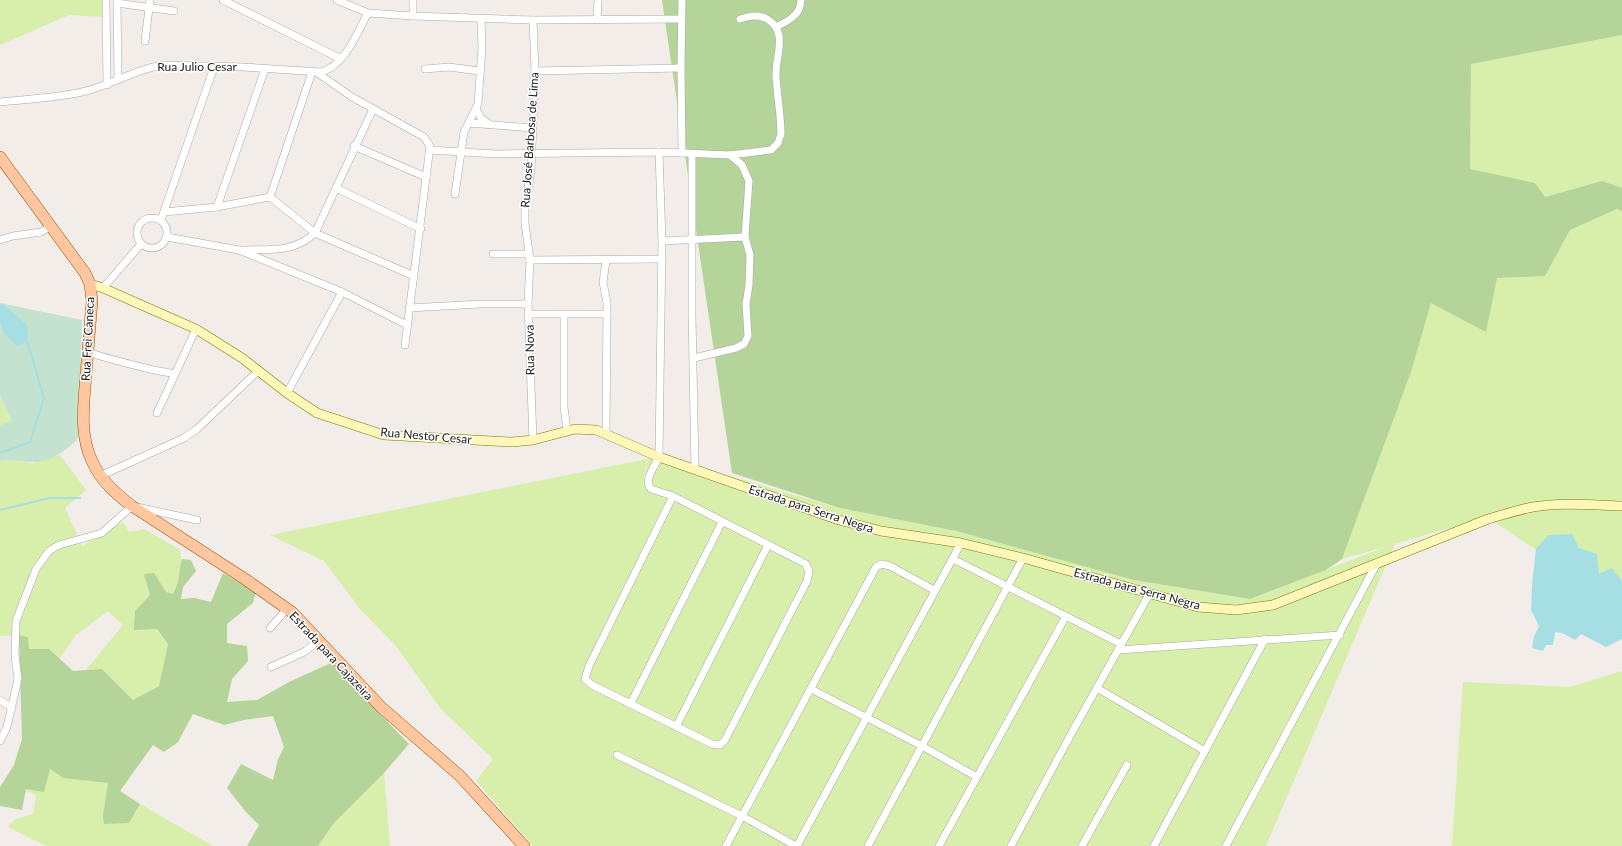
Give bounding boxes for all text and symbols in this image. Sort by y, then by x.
street label: Rua Julio Cesar [157,59,237,74]
street label: Rua José Barbosa de Lima [517,72,542,208]
street label: Rua Frei Caneca [78,296,97,382]
street label: Rua Nova [522,325,537,375]
street label: Rua Nestor Cesar [380,424,473,447]
street label: Estrada para Serra Negra [747,481,876,536]
street label: Estrada para Serra Negra [1072,564,1202,613]
street label: Estrada para Cajazeira [286,608,376,703]

